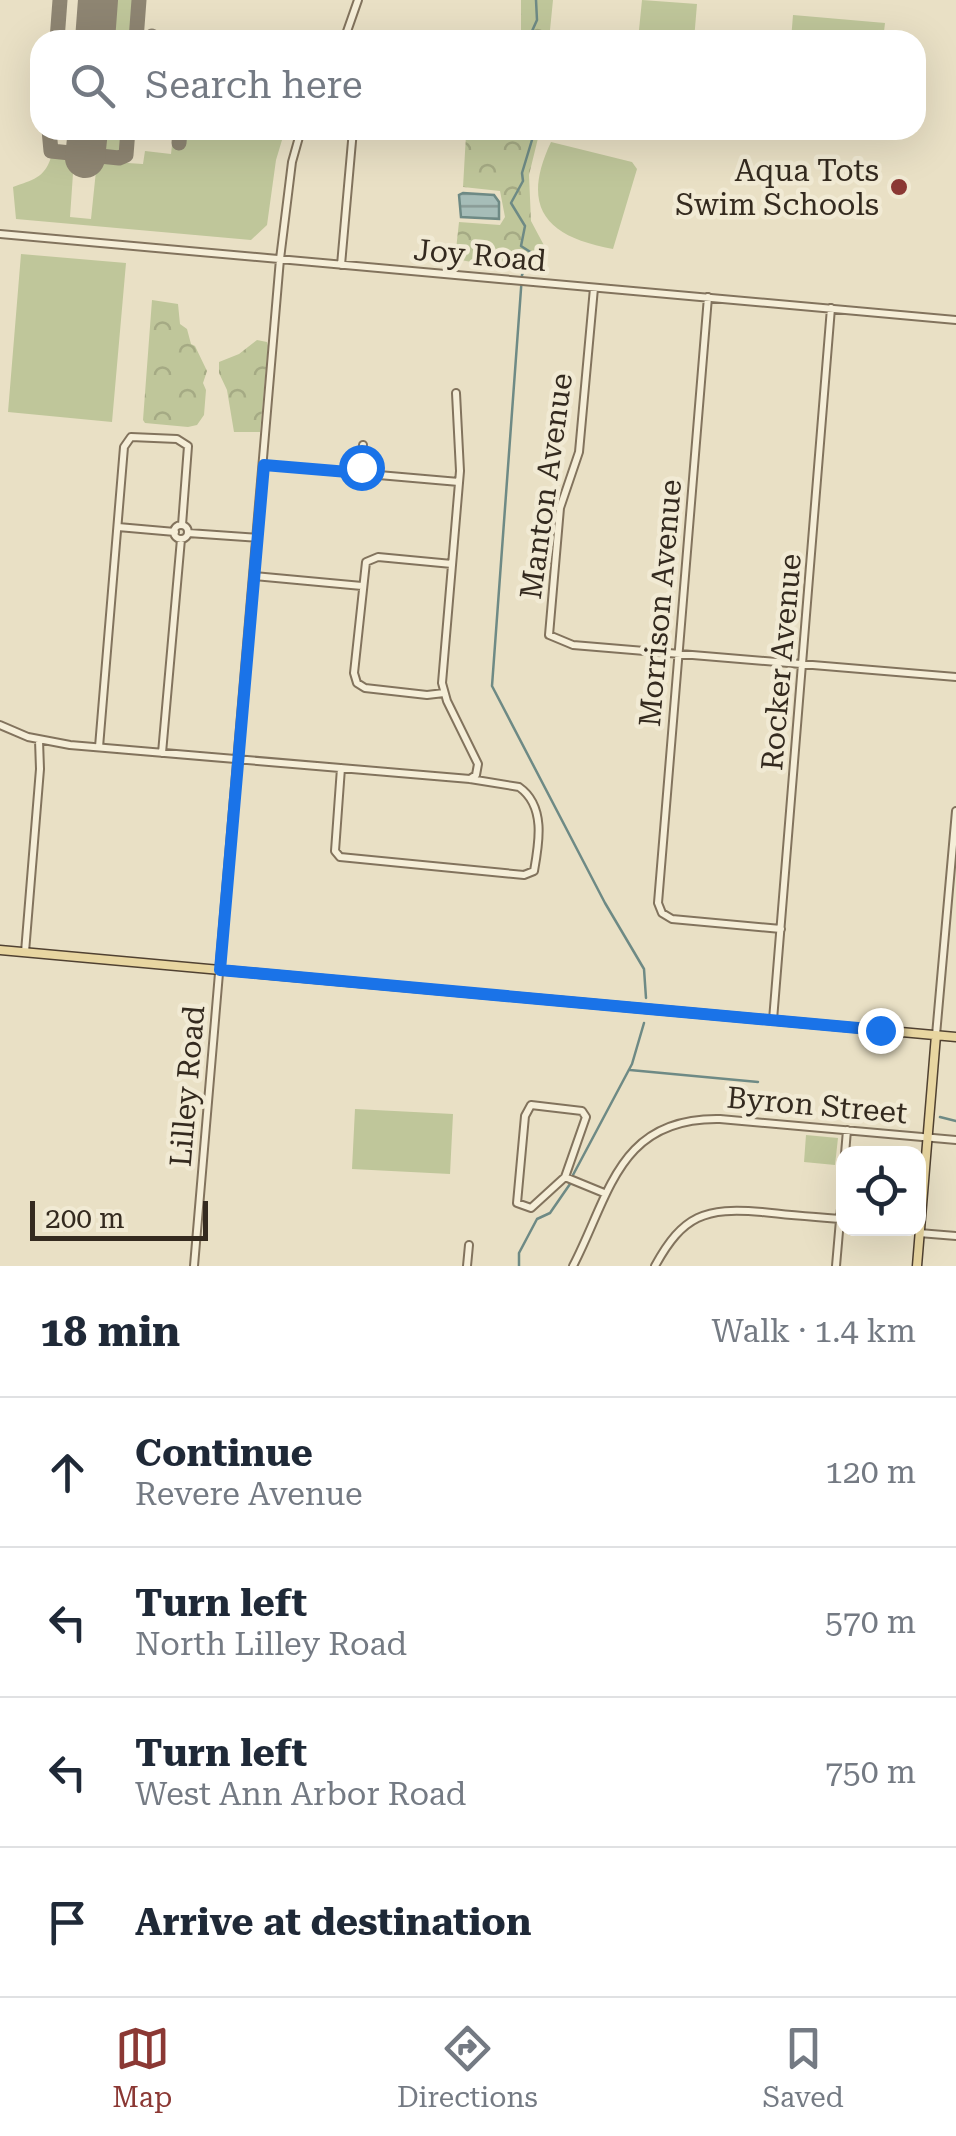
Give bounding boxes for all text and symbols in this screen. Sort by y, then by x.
search box [30,30,926,140]
icon: search [65,58,120,113]
text: Search here [145,63,363,107]
place label: Aqua Tots Swim Schools [675,153,879,222]
marker: Aqua Tots Swim Schools [888,176,910,198]
street label: Joy Road [412,232,548,278]
street label: Manton Avenue [513,371,579,601]
route start [339,445,385,491]
street label: Morrison Avenue [632,478,688,728]
street label: Rocker Avenue [754,552,808,772]
street label: Lilley Road [163,1004,211,1168]
route end [858,1008,904,1054]
street label: Byron Street [725,1080,909,1130]
map controls [836,1146,926,1236]
button: locate [836,1146,926,1236]
scale bar [30,1196,208,1240]
text: 200 m [45,1202,125,1235]
text: 18 min [40,1307,180,1356]
text: Walk · 1.4 km [711,1312,916,1350]
text: Continue [135,1431,313,1475]
icon: ahead [40,1445,95,1500]
text: 120 m [825,1453,916,1491]
text: Revere Avenue [135,1475,363,1513]
text: Turn left [135,1581,307,1625]
icon: left [40,1595,95,1650]
text: 570 m [825,1603,916,1641]
text: North Lilley Road [135,1625,407,1663]
text: Turn left [135,1731,307,1775]
icon: left [40,1745,95,1800]
text: 750 m [825,1753,916,1791]
text: West Ann Arbor Road [135,1775,466,1813]
icon: arrive [40,1895,95,1950]
text: Arrive at destination [135,1900,531,1944]
tab: Map [112,2021,172,2114]
tab: Directions [397,2021,538,2114]
tab: Saved [762,2021,844,2114]

